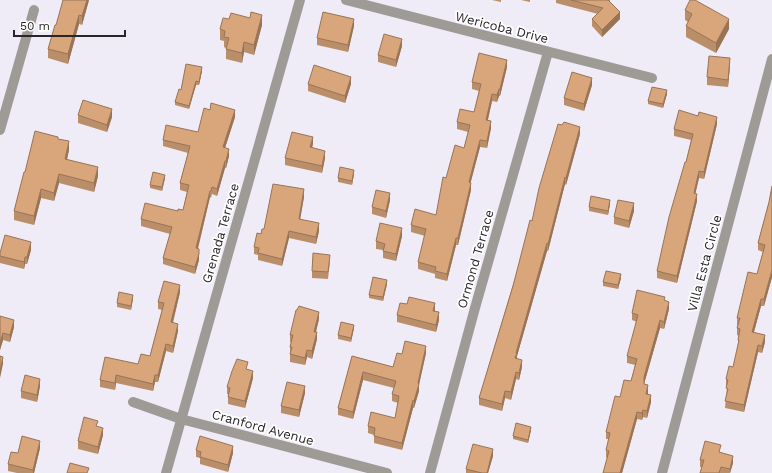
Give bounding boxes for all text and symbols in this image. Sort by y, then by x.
street label: Wericoba Drive [454,9,550,46]
scale bar [14,12,125,38]
text: 50 m [20,19,50,33]
street label: Grenada Terrace [199,181,242,285]
street label: Ormond Terrace [454,208,497,310]
street label: Villa Esta Circle [684,213,725,313]
street label: Cranford Avenue [210,407,316,448]

